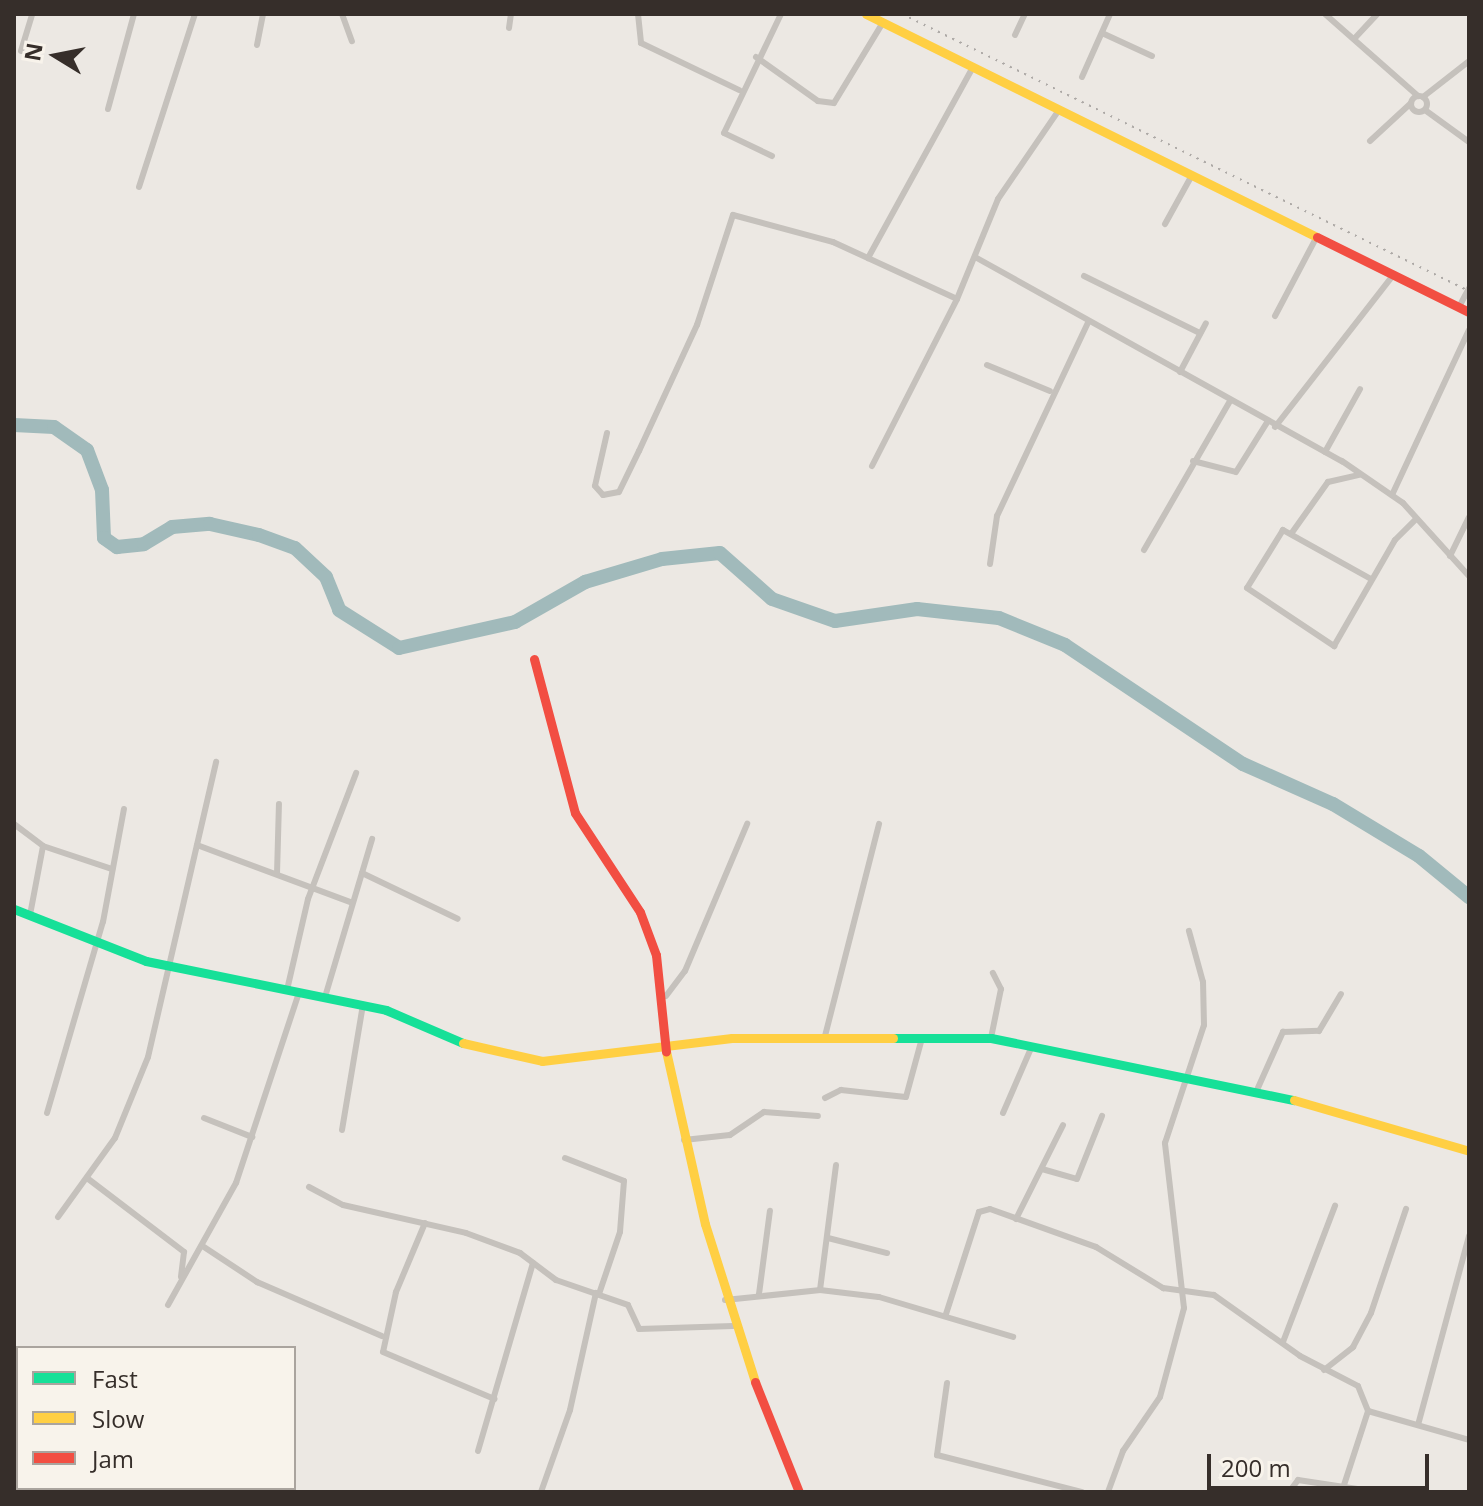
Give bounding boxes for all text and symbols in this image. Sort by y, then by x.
north arrow [16,16,96,96]
text: N [16,40,49,63]
legend [16,1346,296,1490]
text: Fast [92,1362,138,1395]
text: Slow [92,1402,144,1435]
scale bar [1211,1438,1433,1488]
text: Jam [92,1442,134,1475]
text: 200 m [1221,1451,1291,1484]

